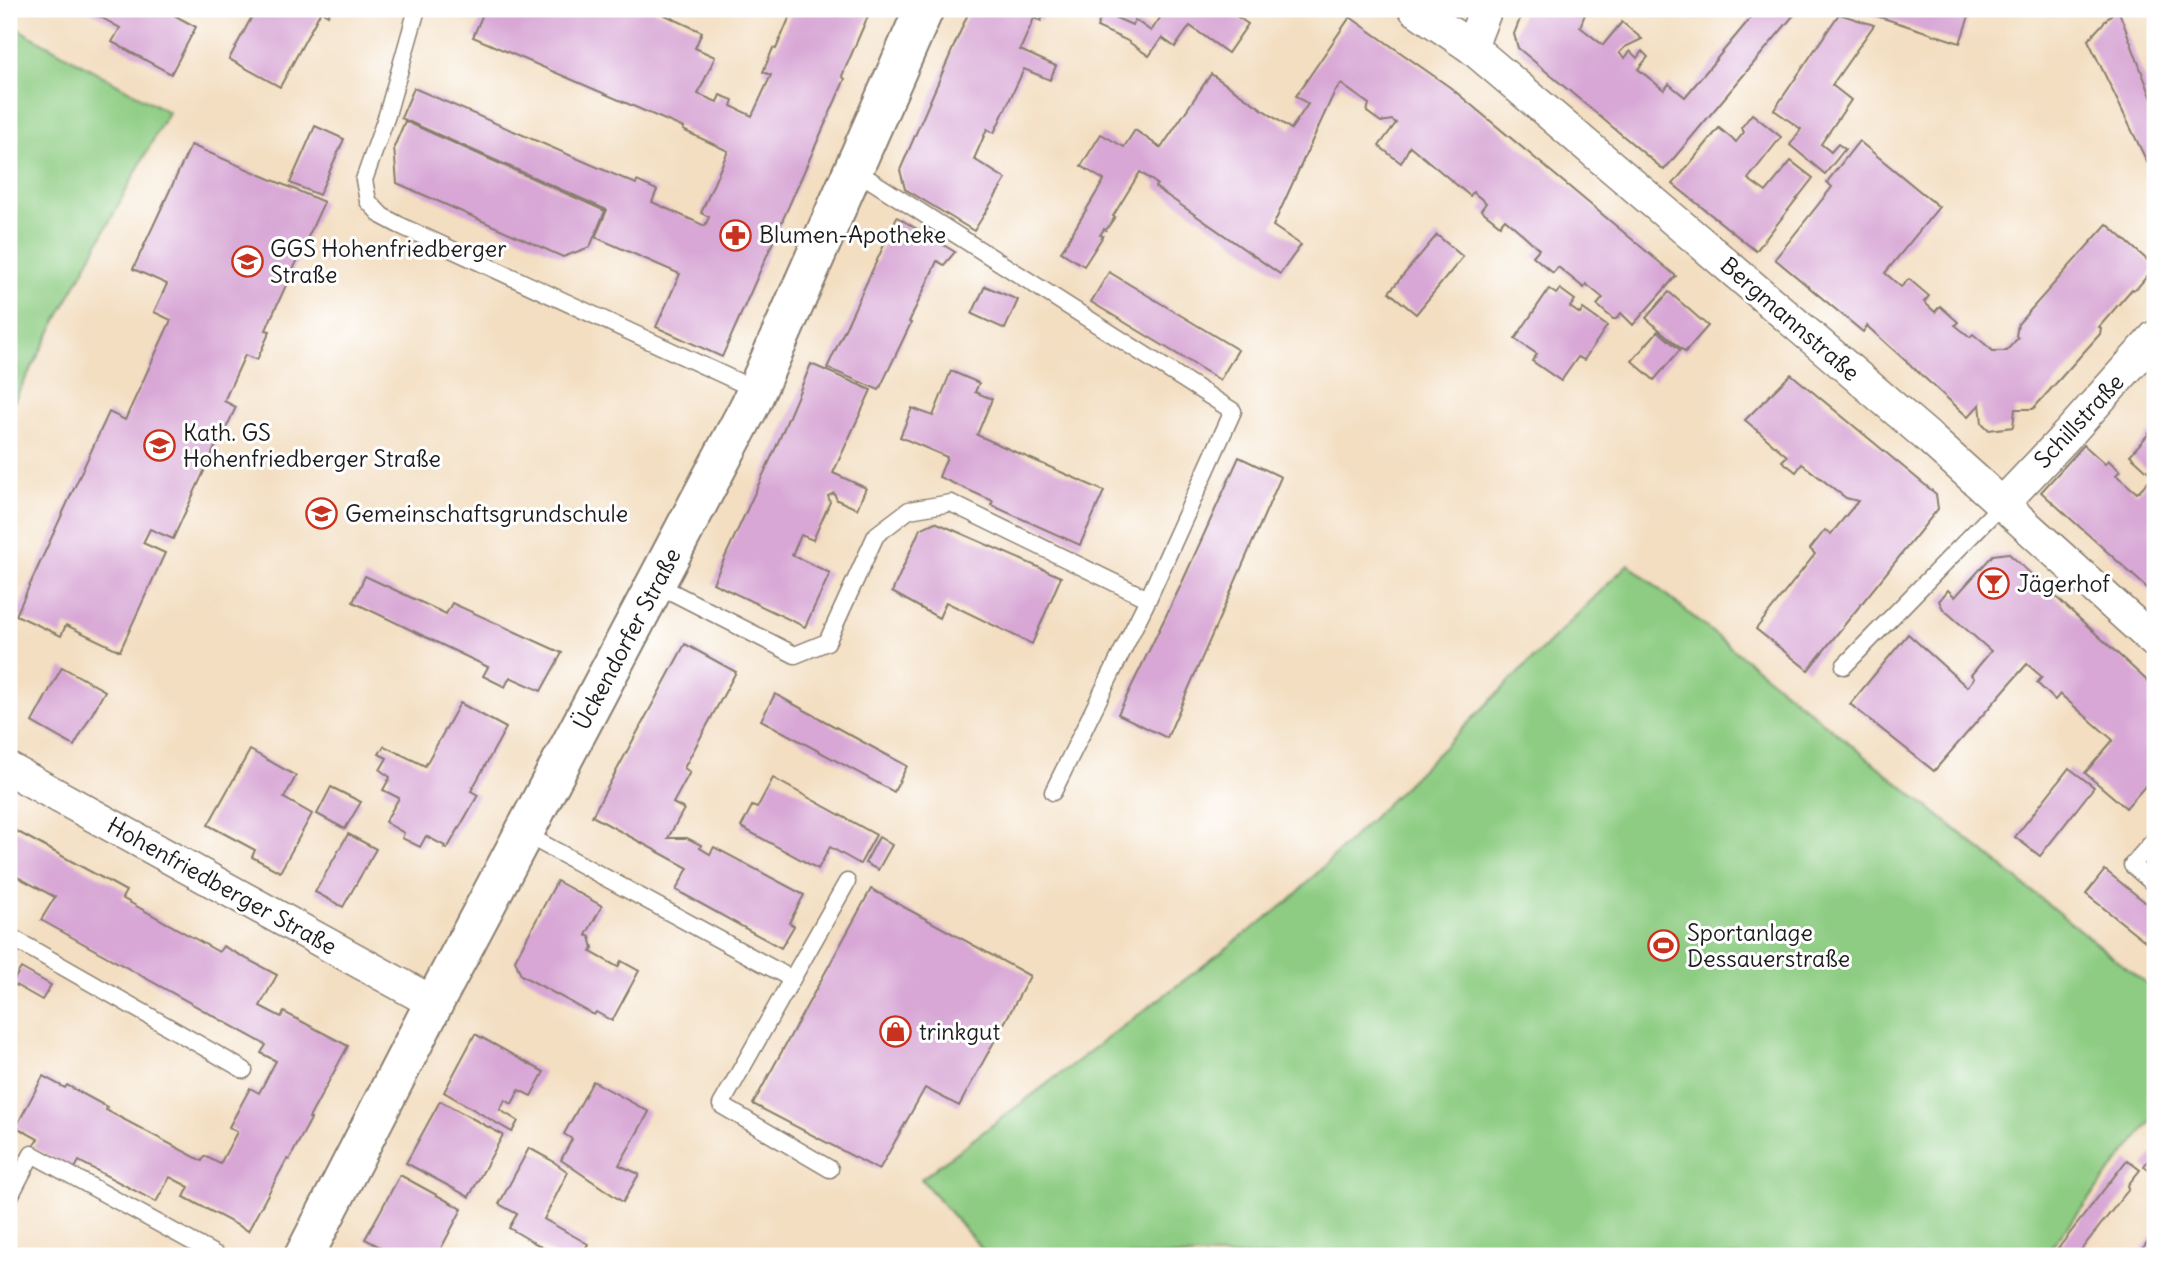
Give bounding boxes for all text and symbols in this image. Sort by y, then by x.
pharmacy icon: Blumen-Apotheke [719,218,753,252]
place label: Blumen-Apotheke [759,220,946,249]
place label: GGS Hohenfriedberger Straße [270,234,507,289]
school or university icon: GGS Hohenfriedberger Straße [230,245,264,279]
street label: Bergmannstraße [1715,250,1866,387]
street label: Schillstraße [2028,367,2130,474]
place label: Kath. GS Hohenfriedberger Straße [183,418,441,473]
school or university icon: Kath. GS Hohenfriedberger Straße [143,429,177,463]
school or university icon: Gemeinschaftsgrundschule [305,497,339,531]
place label: Gemeinschaftsgrundschule [345,499,628,528]
street label: Ückendorfer Straße [566,543,687,735]
bar icon: Jägerhof [1977,567,2011,601]
place label: Jägerhof [2017,569,2110,598]
street label: Hohenfriedberger Straße [102,810,342,961]
place label: Sportanlage Dessauerstraße [1687,918,1850,973]
sports icon: Sportanlage Dessauerstraße [1647,929,1681,963]
shop icon: trinkgut [879,1015,913,1049]
place label: trinkgut [919,1017,1000,1046]

